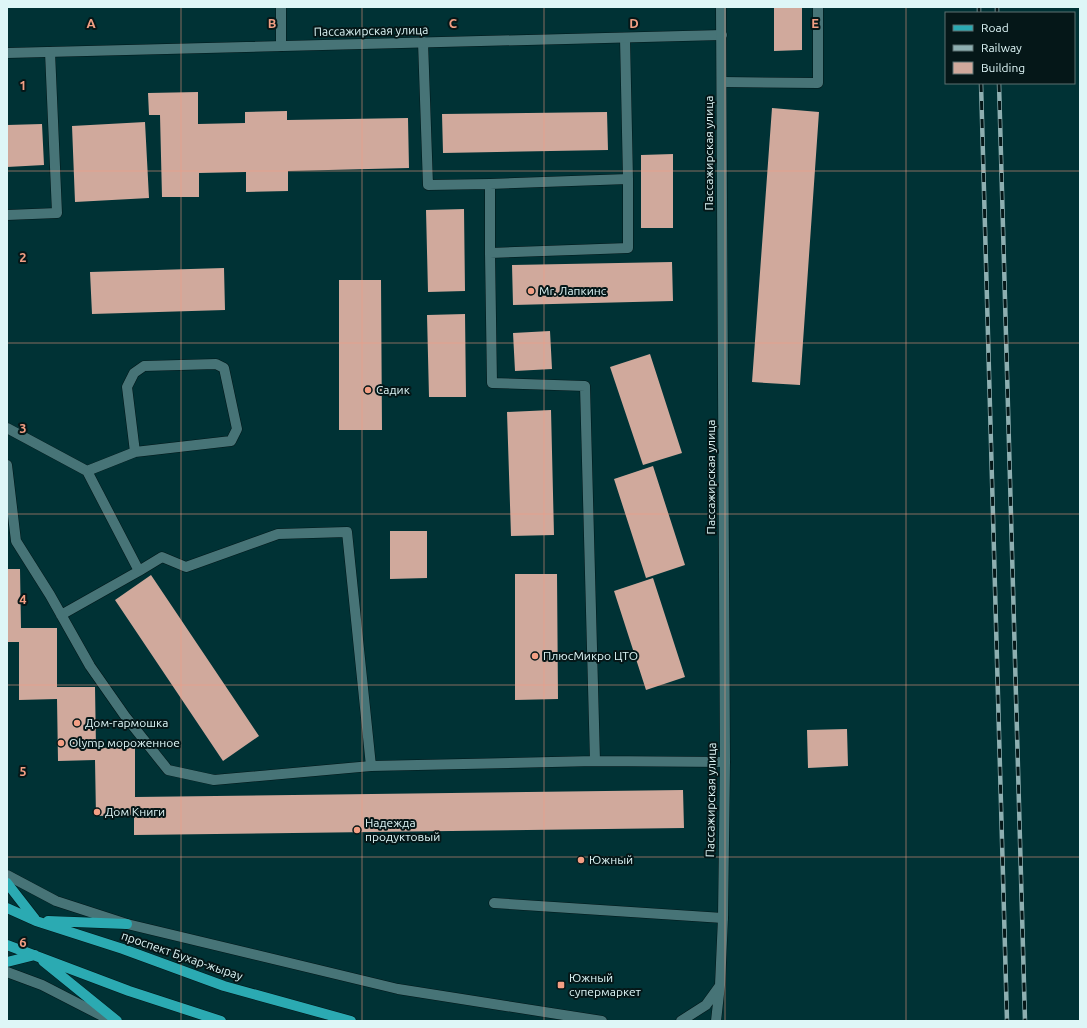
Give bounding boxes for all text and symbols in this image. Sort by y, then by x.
legend [945,12,1075,84]
text: A [86,16,96,30]
text: B [268,16,277,30]
text: C [449,16,458,30]
text: D [629,16,639,30]
text: E [811,16,819,30]
text: Road [981,21,1009,34]
street label: Пассажирская улица [314,23,428,38]
text: Railway [981,41,1022,54]
text: Building [981,61,1025,74]
text: 1 [19,78,27,92]
street label: Пассажирская улица [702,96,715,210]
text: 2 [19,250,27,264]
place label: Mr. Лапкинс [539,284,607,297]
marker: Mr. Лапкинс [526,286,536,296]
place label: Садик [376,383,410,396]
marker: Садик [363,385,373,395]
street label: Пассажирская улица [704,420,717,534]
text: 3 [19,421,27,435]
text: 4 [19,592,27,606]
place label: ПлюсМикро ЦТО [543,649,638,662]
marker: ПлюсМикро ЦТО [530,651,540,661]
place label: Дом-гармошка [85,716,168,729]
marker: Дом-гармошка [72,718,82,728]
place label: Olymp мороженное [69,736,180,749]
marker: Olymp мороженное [56,738,66,748]
street label: Пассажирская улица [703,743,718,857]
text: 5 [19,764,27,778]
place label: Дом Книги [105,805,165,818]
marker: Дом Книги [92,807,102,817]
place label: Надежда продуктовый [365,816,440,843]
marker: Надежда продуктовый [352,825,362,835]
place label: Южный [589,853,633,866]
marker: Южный [576,855,586,865]
street label: проспект Бухар-жырау [120,929,245,982]
text: 6 [19,935,27,949]
place label: Южный супермаркет [569,971,642,998]
marker: Южный супермаркет [556,980,566,990]

